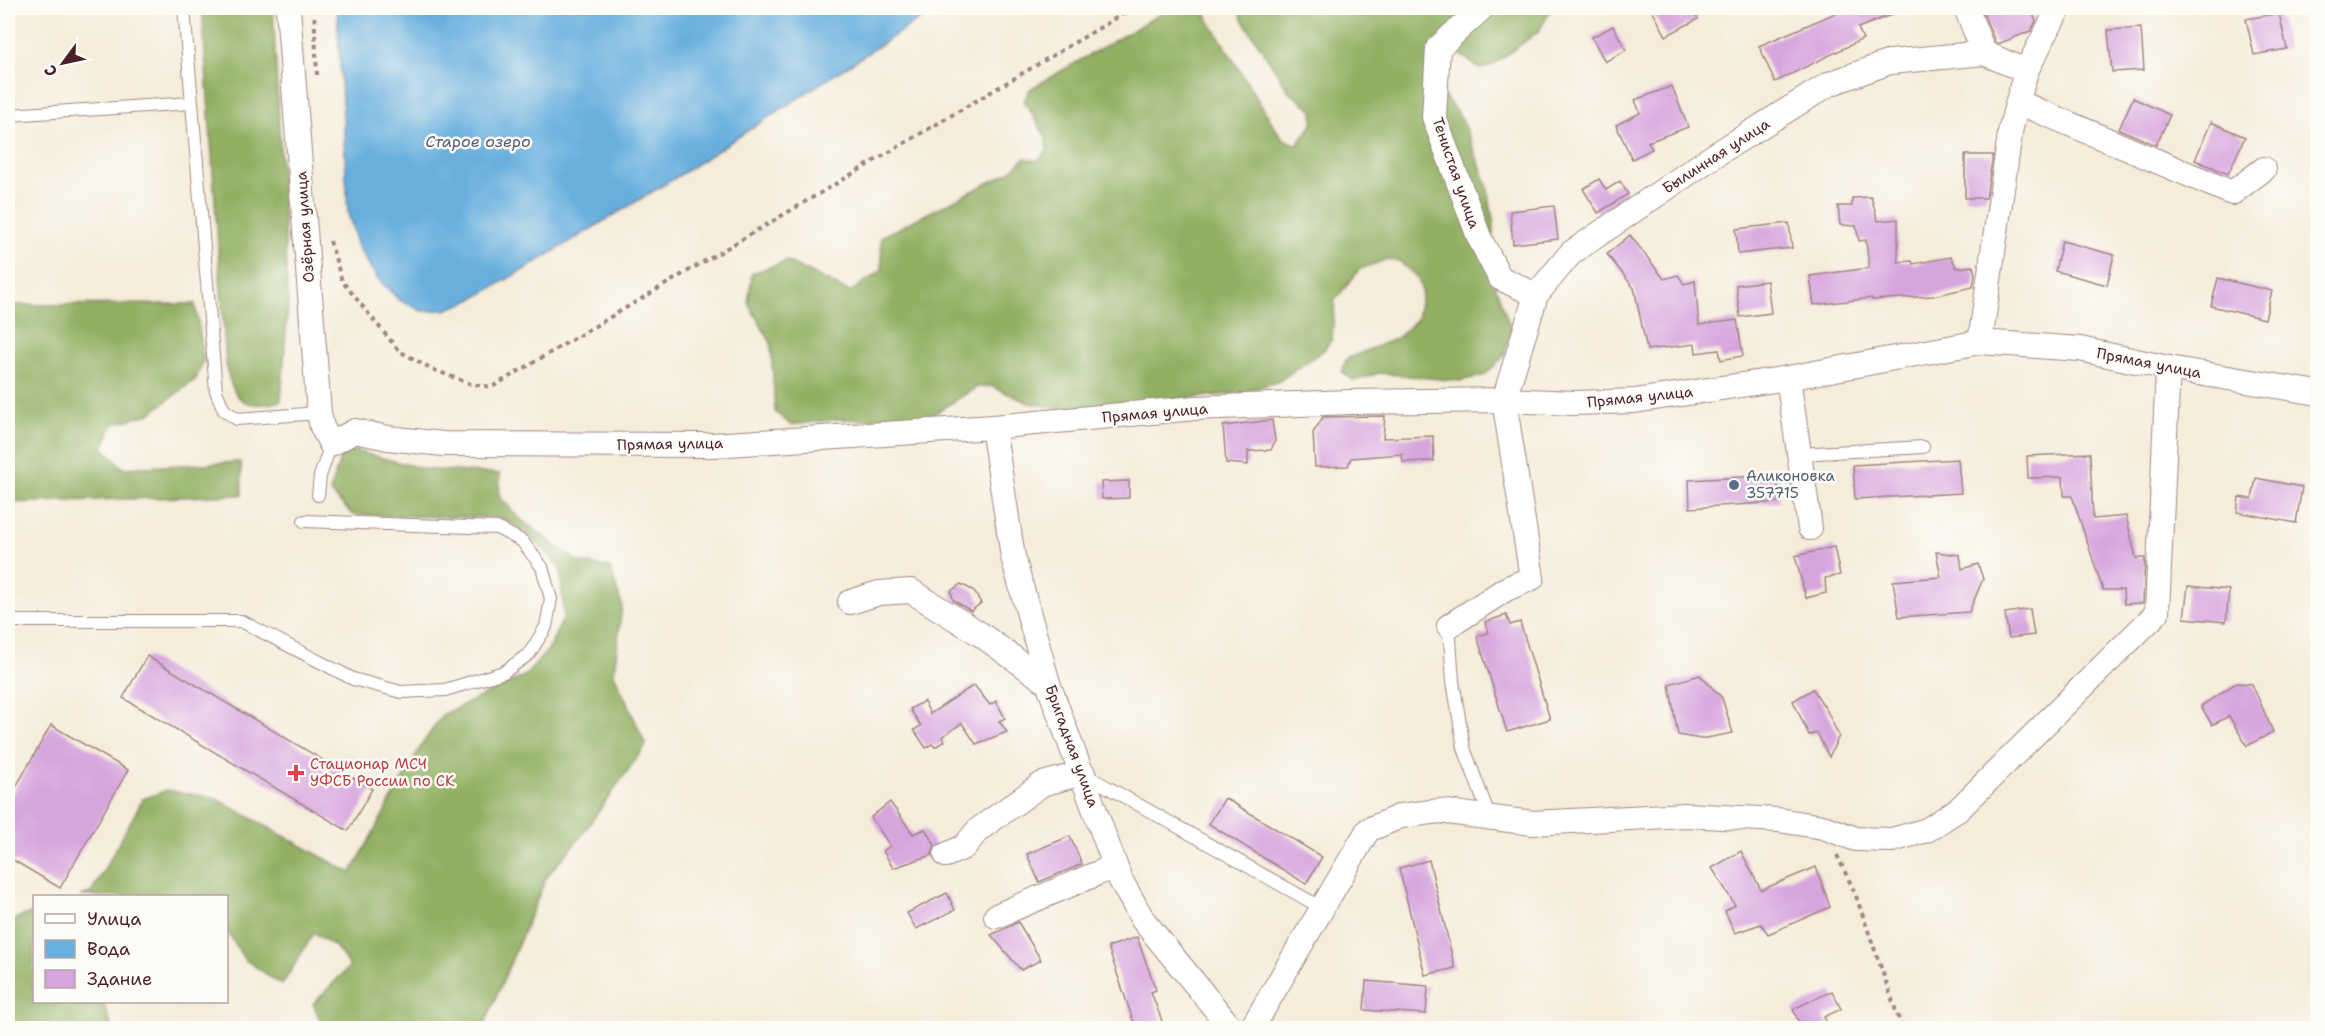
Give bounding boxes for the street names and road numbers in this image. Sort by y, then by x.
street label: Былинная улица [1658,113,1774,198]
street label: Тенистая улица [1428,115,1485,232]
street label: Озёрная улица [291,170,319,283]
street label: Прямая улица [2095,343,2204,383]
street label: Прямая улица [1586,381,1695,413]
street label: Прямая улица [1101,398,1210,428]
street label: Прямая улица [617,433,724,455]
street label: Бригадная улица [1040,682,1104,811]

